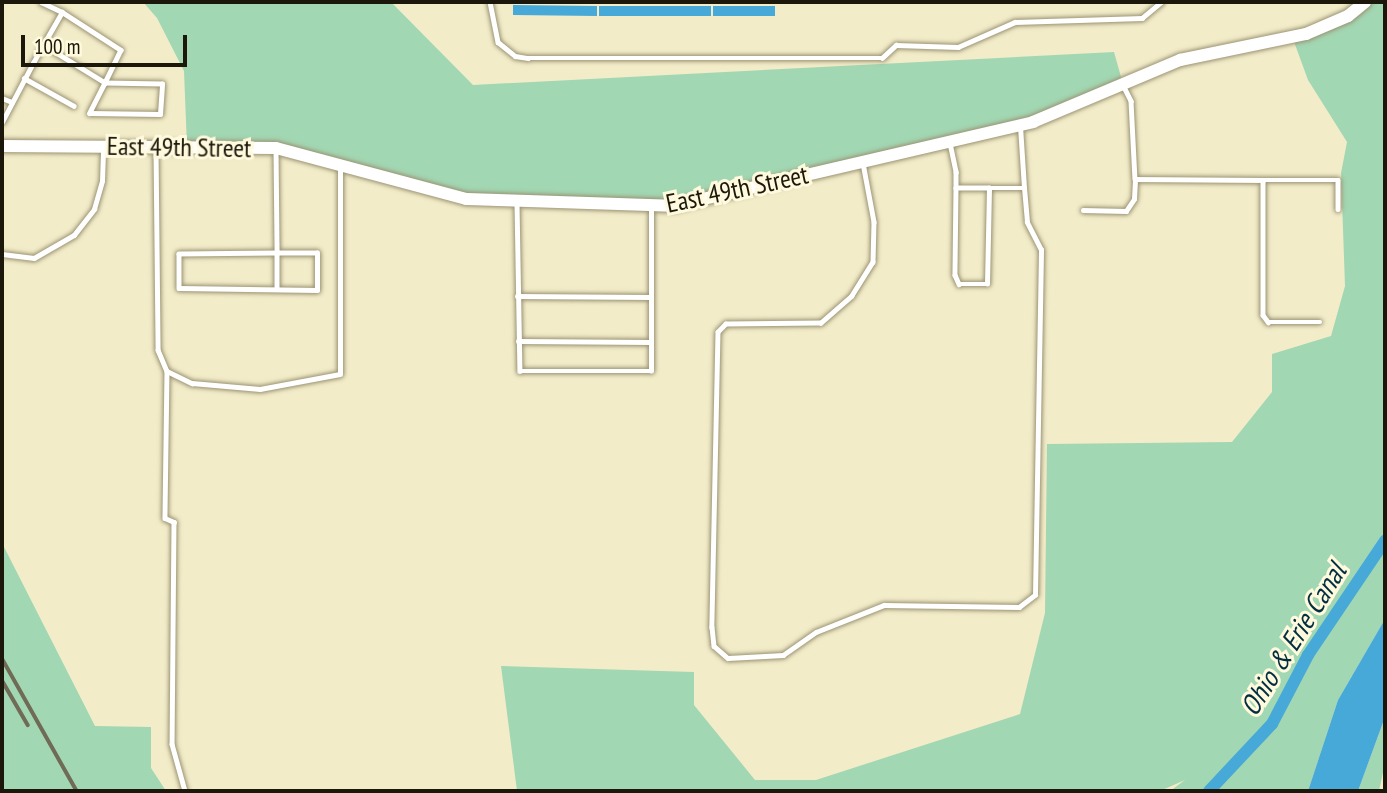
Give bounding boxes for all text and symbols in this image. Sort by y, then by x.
scale bar [24,21,191,65]
text: 100 m [34,33,80,60]
street label: East 49th Street [107,130,251,164]
street label: East 49th Street [663,159,811,219]
water label: Ohio & Erie Canal [1233,557,1353,721]

